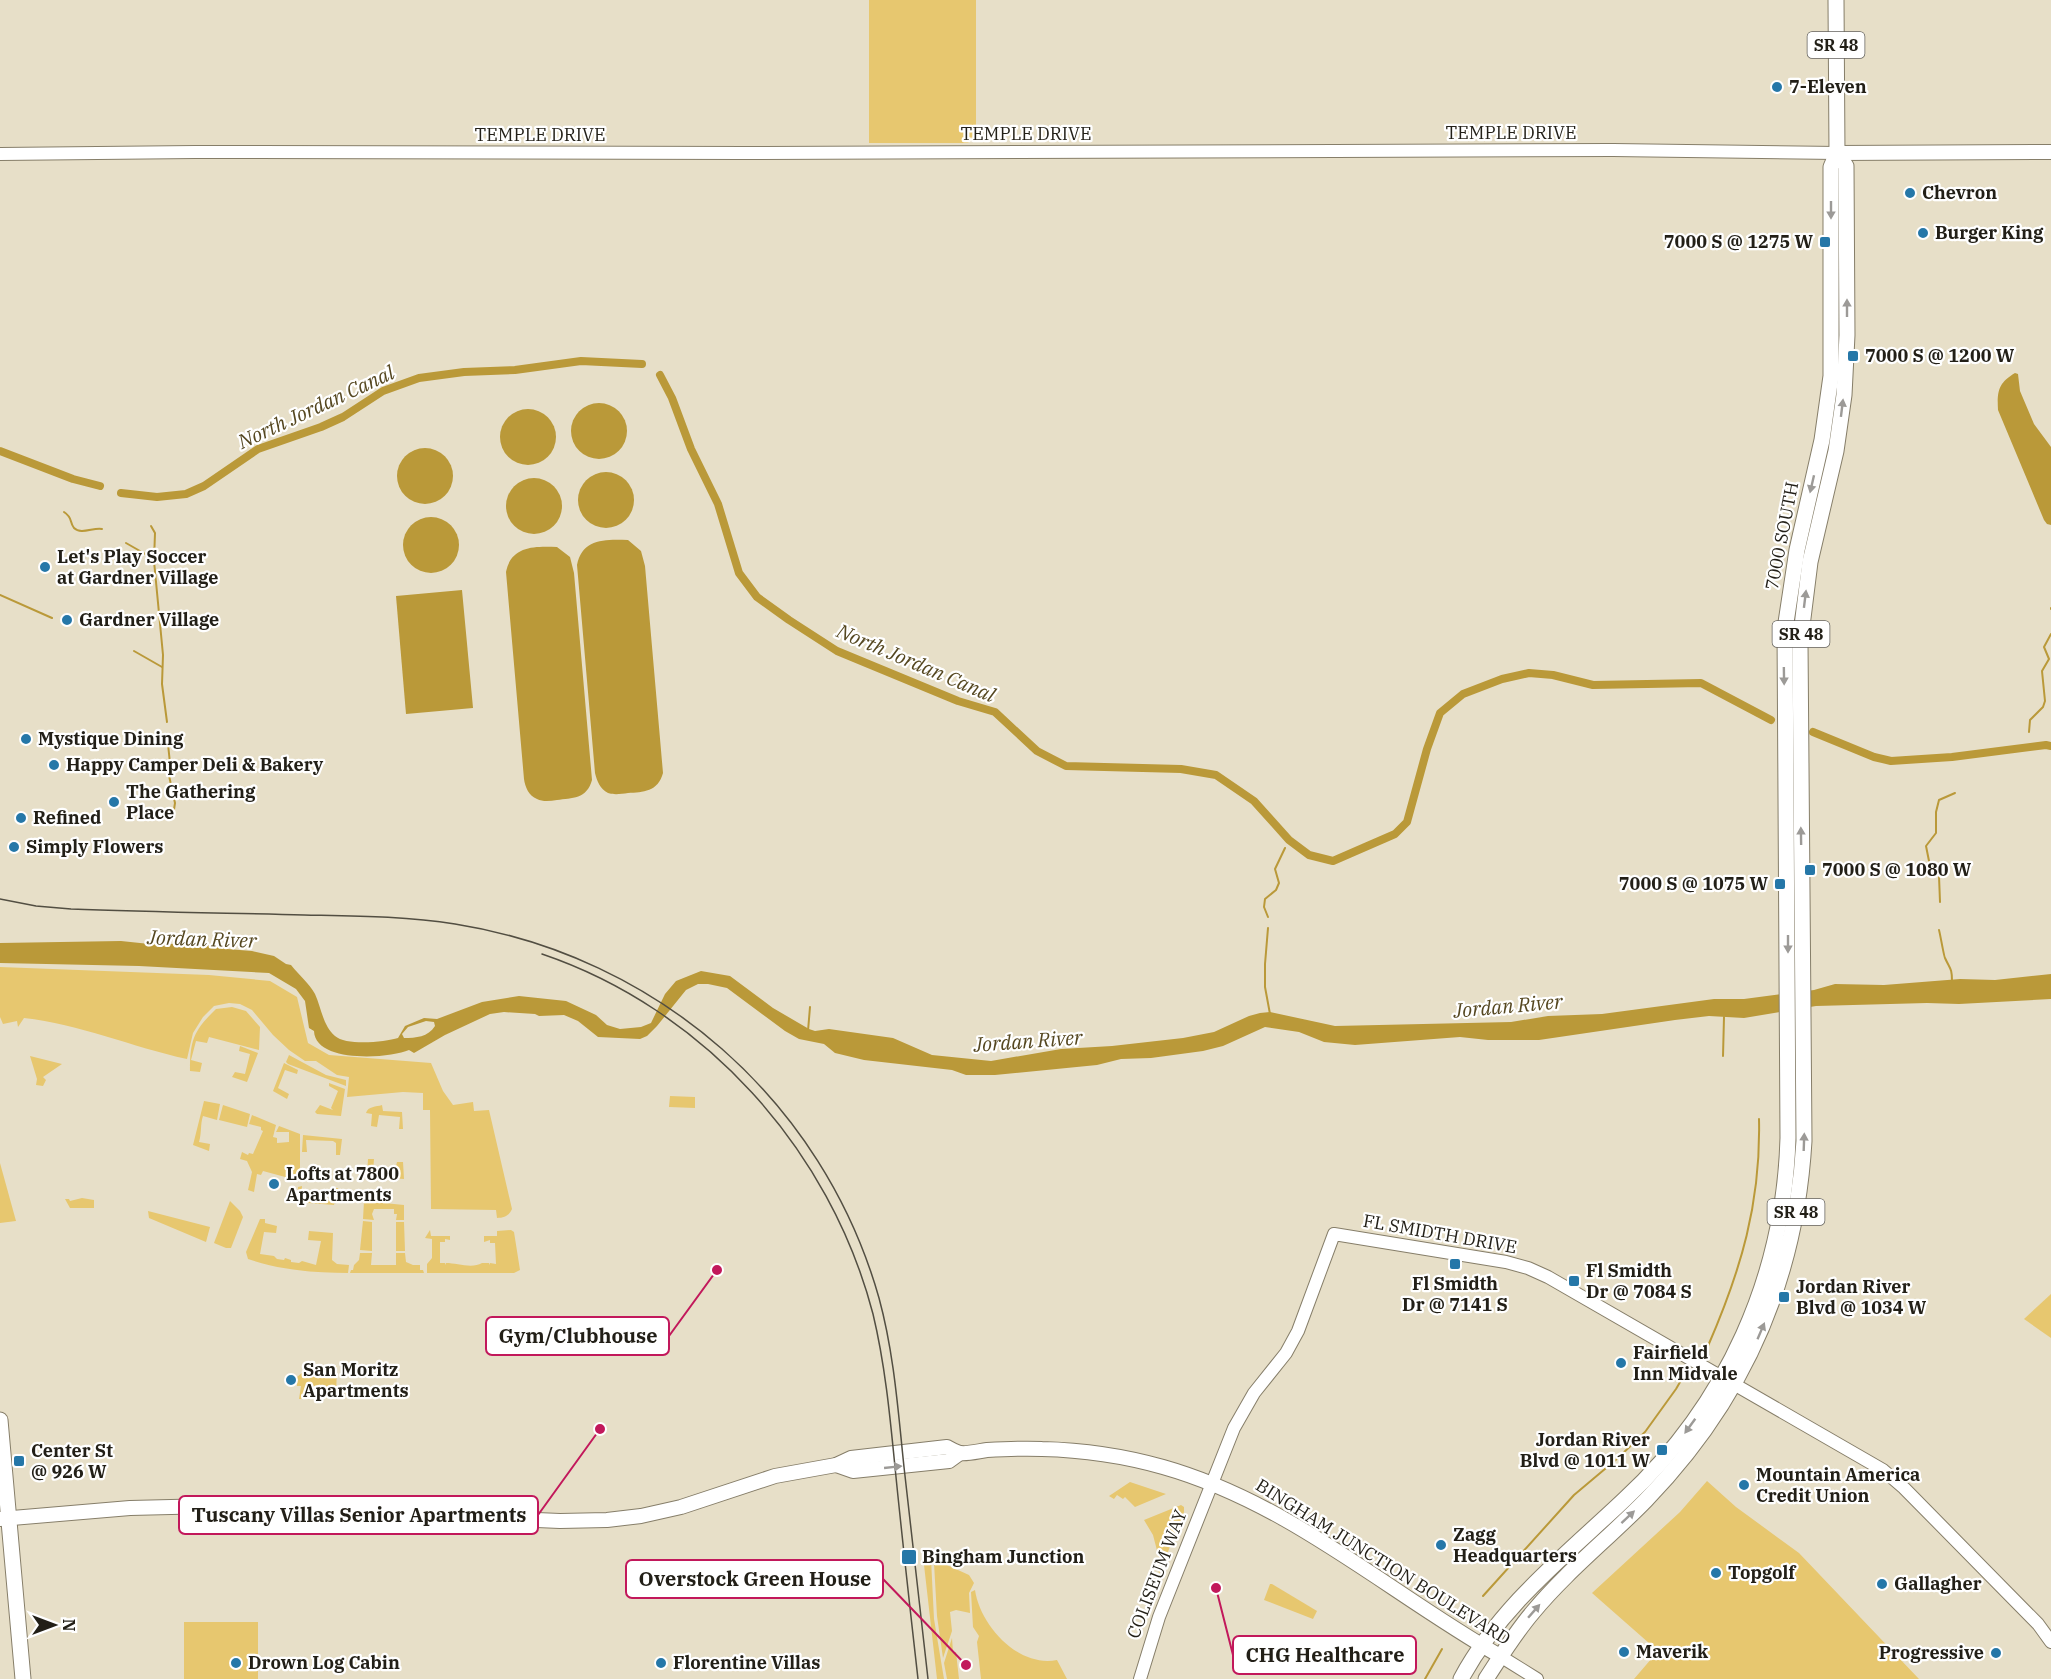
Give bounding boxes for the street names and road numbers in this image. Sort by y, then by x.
road number: SR 48 [1808,32,1864,58]
street label: TEMPLE DRIVE [1445,121,1577,144]
street label: TEMPLE DRIVE [960,122,1092,145]
street label: TEMPLE DRIVE [474,123,606,146]
street label: 7000 SOUTH [1760,480,1803,592]
road number: SR 48 [1772,621,1830,647]
road number: SR 48 [1768,1199,1824,1225]
street label: FL SMIDTH DRIVE [1361,1209,1519,1258]
street label: BINGHAM JUNCTION BOULEVARD [1252,1473,1515,1650]
street label: COLISEUM WAY [1121,1506,1192,1641]

